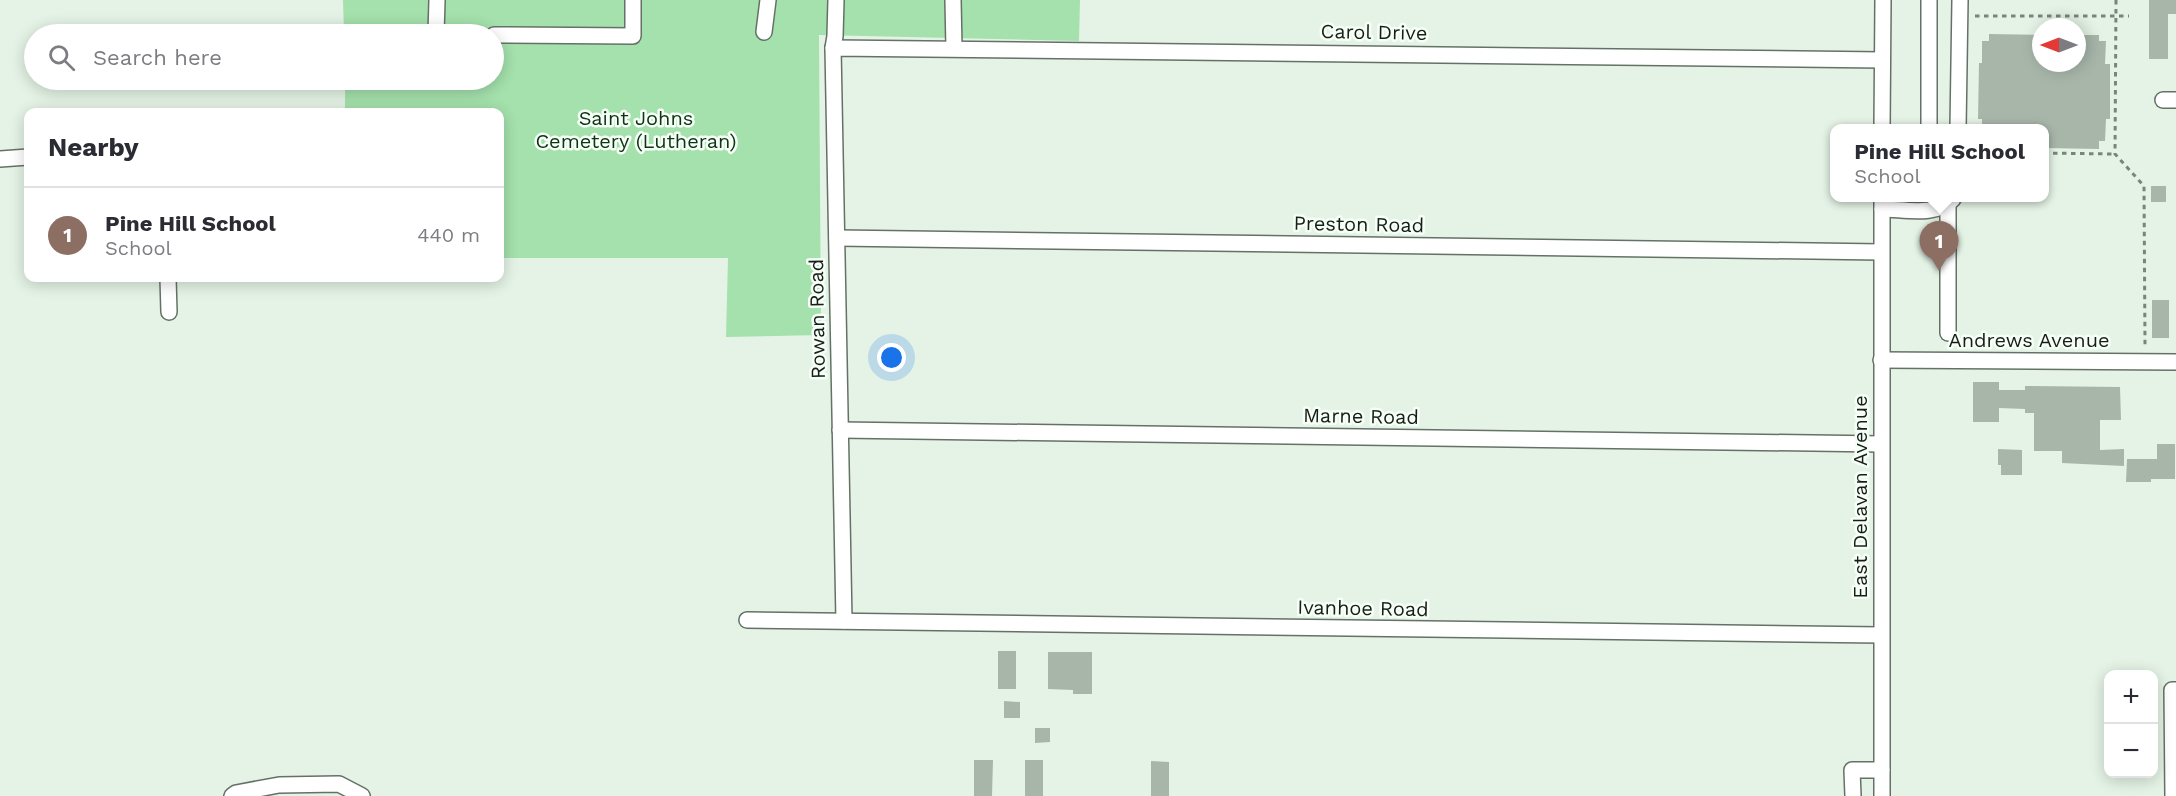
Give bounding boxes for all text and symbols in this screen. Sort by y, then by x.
north arrow [2032,18,2086,72]
street label: Carol Drive [1320,19,1428,45]
search box [24,24,504,90]
icon: search [45,41,78,74]
text: Search here [93,45,222,70]
park label: Saint Johns Cemetery (Lutheran) [535,106,737,153]
popup [1830,124,2049,202]
text: Nearby [48,132,139,162]
text: Pine Hill School [1854,139,2025,164]
text: School [1854,164,1921,188]
text: Pine Hill School [105,211,276,236]
street label: Preston Road [1294,211,1424,237]
pin: 1 [1920,222,1958,271]
text: 1 [63,223,72,247]
text: 440 m [417,223,480,247]
text: School [105,236,172,260]
street label: Rowan Road [804,259,830,379]
street label: Andrews Avenue [1948,328,2110,352]
your location [877,343,906,372]
street label: East Delavan Avenue [1848,395,1872,599]
street label: Marne Road [1303,403,1419,429]
street label: Ivanhoe Road [1297,595,1429,621]
map controls [2104,670,2158,778]
button: + [2104,670,2158,724]
button: − [2104,724,2158,778]

